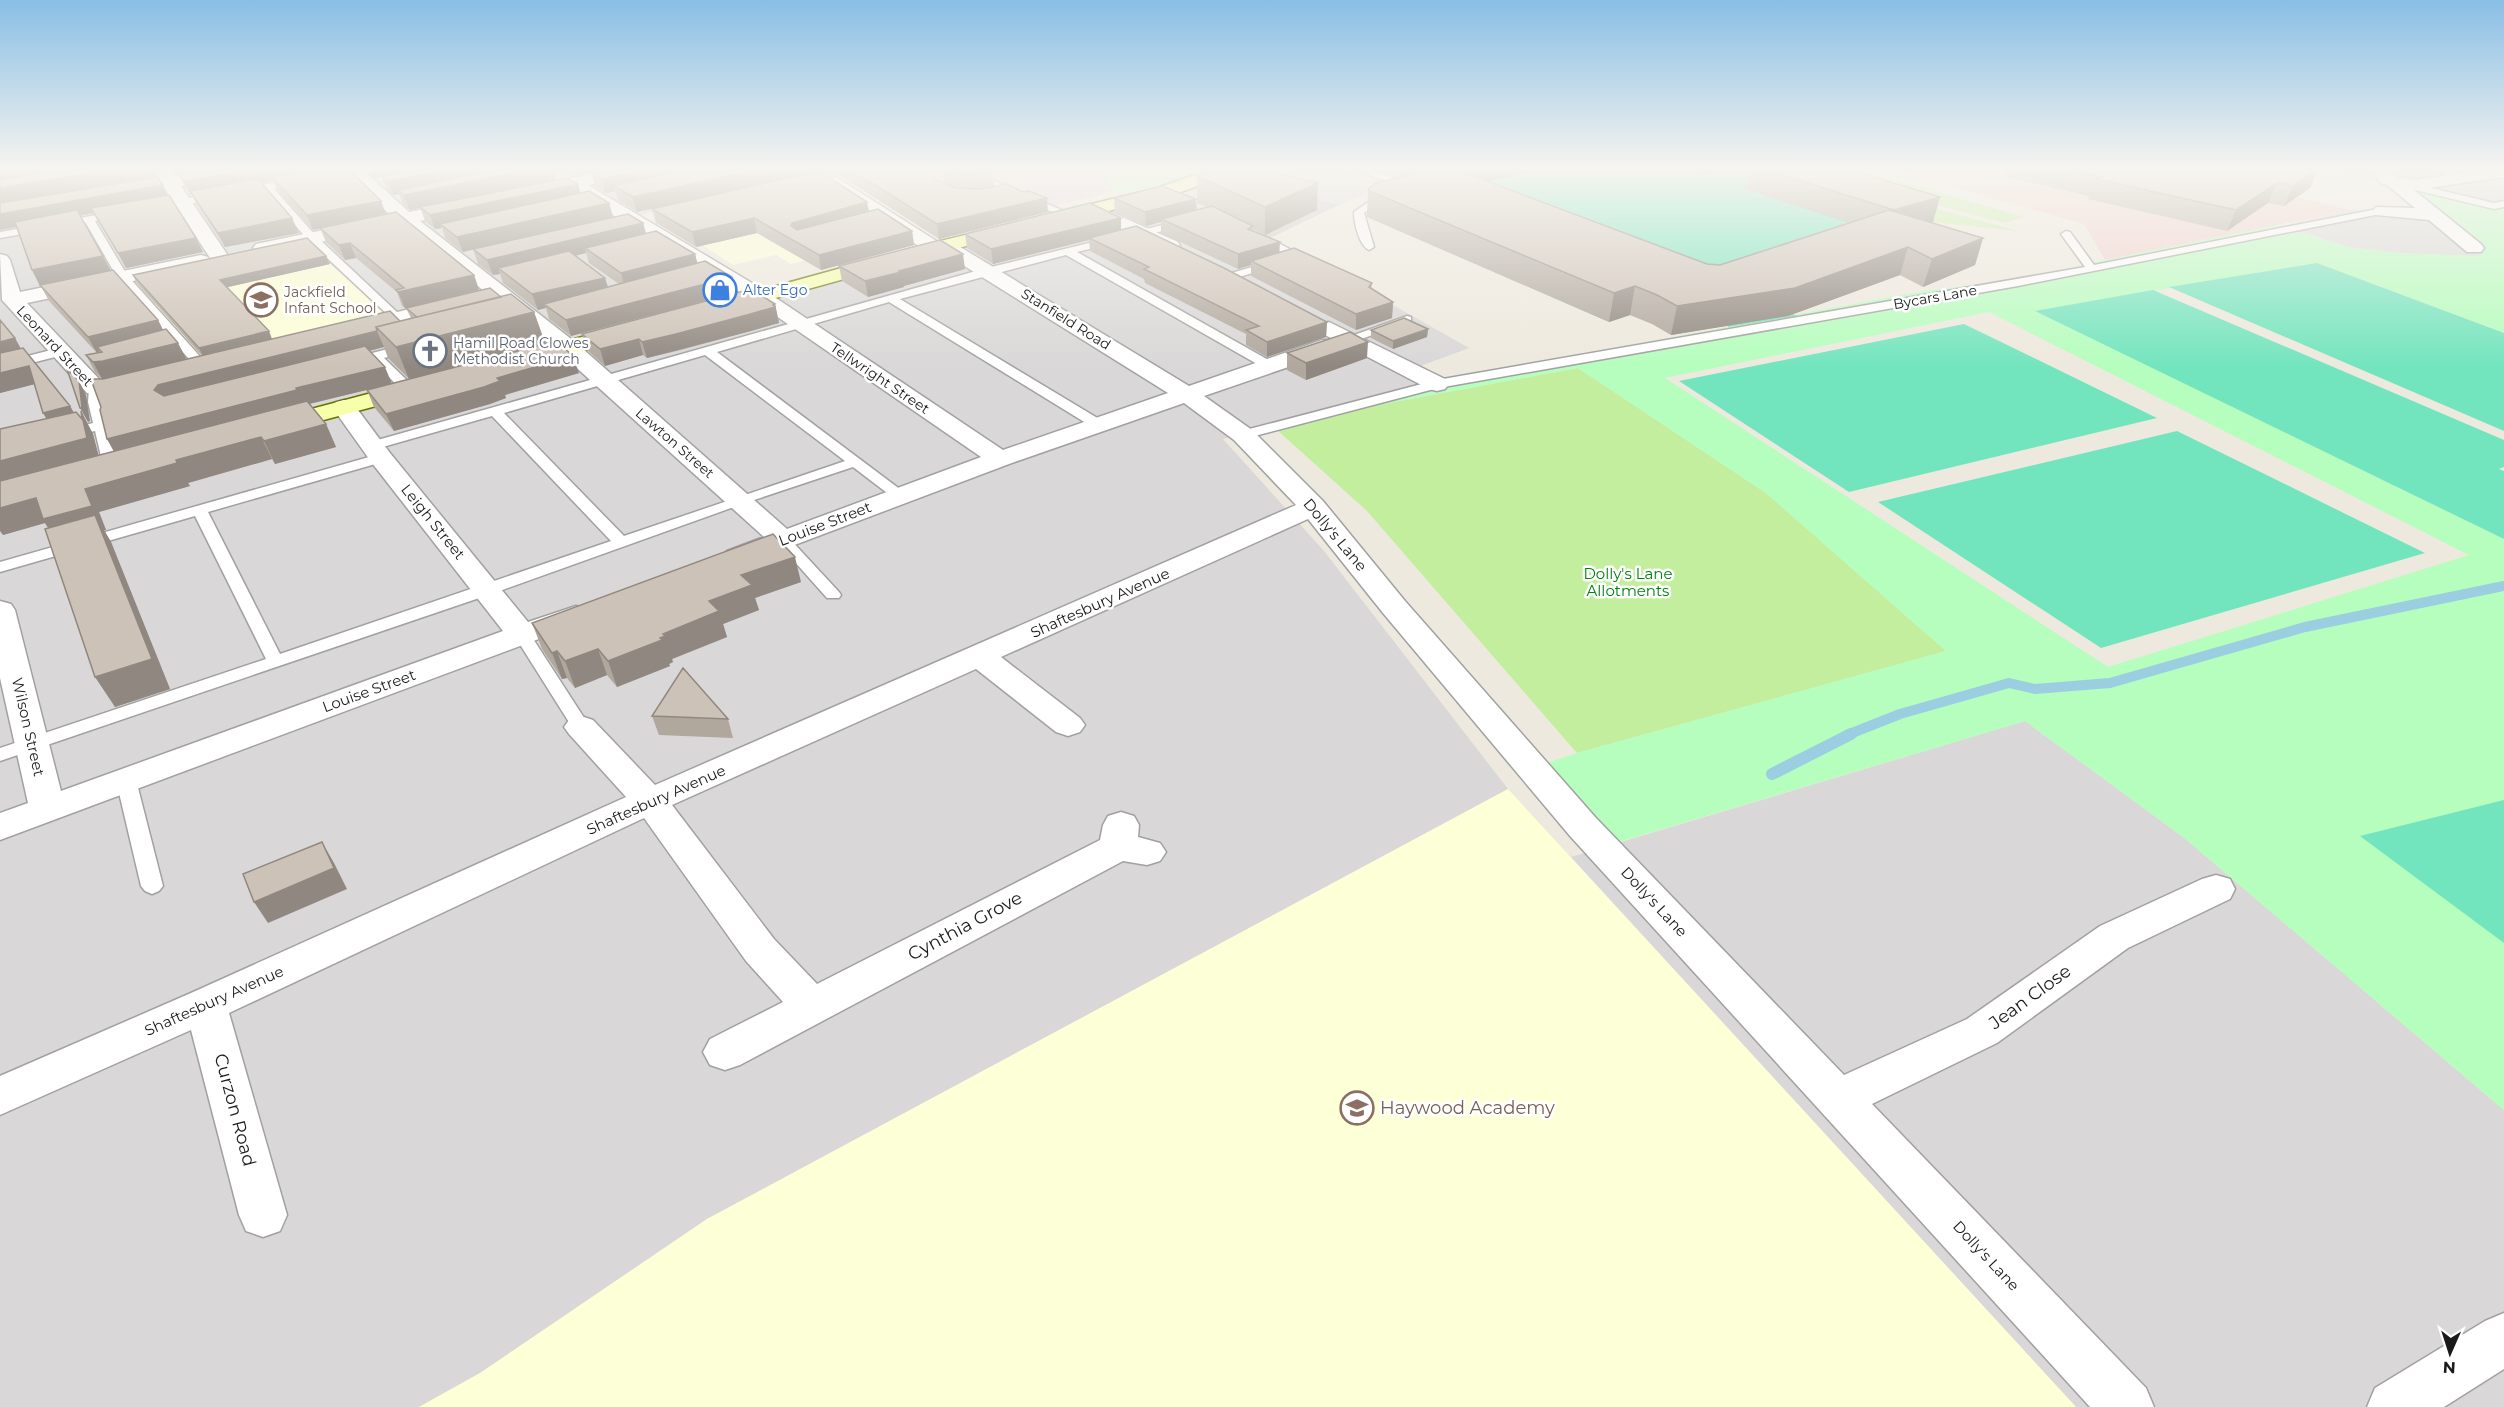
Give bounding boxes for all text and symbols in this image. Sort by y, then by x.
shop icon: Alter Ego [702,272,738,308]
place label: Alter Ego [743,281,808,299]
street label: Bycars Lane [1892,281,1978,313]
school or university icon: Jackfield Infant School [243,282,279,318]
place label: Jackfield Infant School [283,283,377,317]
street label: Stanfield Road [1018,284,1114,354]
street label: Leonard Street [13,302,97,390]
church icon: Hamil Road Clowes Methodist Church [412,333,448,369]
place label: Hamil Road Clowes Methodist Church [453,334,589,368]
street label: Tellwright Street [827,338,933,418]
street label: Lawton Street [632,404,718,482]
street label: Leigh Street [397,480,470,563]
street label: Dolly's Lane [1299,494,1371,575]
street label: Louise Street [776,497,874,550]
street label: Shaftesbury Avenue [1027,563,1172,642]
park label: Dolly's Lane Allotments [1583,564,1673,600]
street label: Louise Street [320,665,418,716]
street label: Wilson Street [8,676,49,778]
street label: Shaftesbury Avenue [583,760,728,839]
street label: Dolly's Lane [1617,863,1692,941]
street label: Cynthia Grove [904,887,1026,965]
street label: Jean Close [1984,960,2075,1035]
street label: Shaftesbury Avenue [141,961,286,1040]
street label: Curzon Road [209,1051,261,1169]
school or university icon: Haywood Academy [1339,1090,1375,1126]
place label: Haywood Academy [1380,1097,1555,1119]
street label: Dolly's Lane [1949,1217,2024,1295]
north arrow [2420,1323,2480,1383]
text: N [2442,1358,2456,1377]

